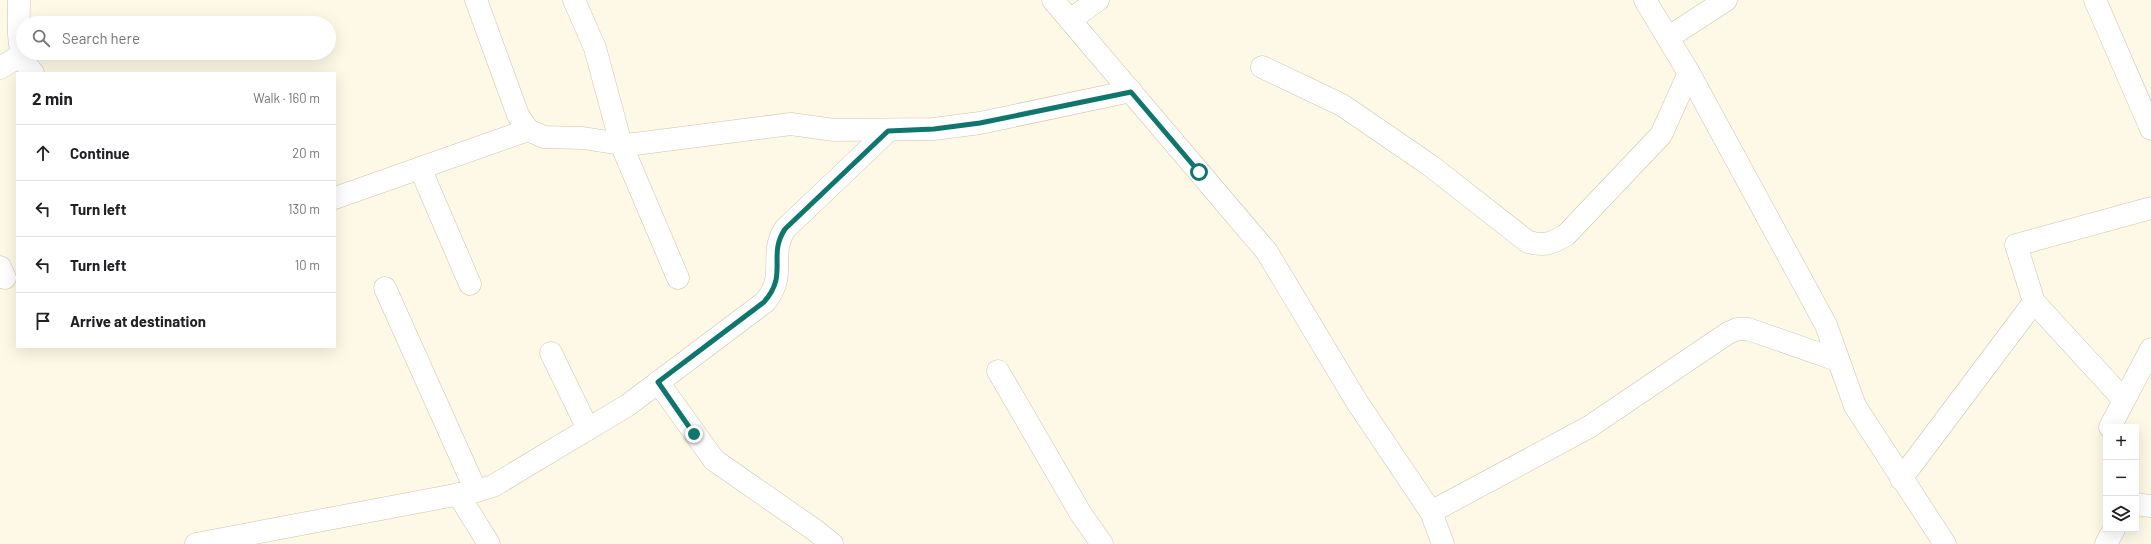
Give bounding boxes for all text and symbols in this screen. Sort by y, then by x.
search box [16,16,336,60]
icon: search [30,27,52,49]
text: Search here [62,29,140,47]
text: 2 min [32,88,73,108]
text: Walk · 160 m [253,90,320,106]
icon: ahead [32,142,54,164]
text: Continue [70,144,130,162]
text: 20 m [292,145,320,161]
route start [1190,163,1208,181]
icon: left [32,198,54,220]
text: Turn left [70,200,126,218]
text: 130 m [288,201,320,217]
icon: left [32,254,54,276]
text: Turn left [70,256,126,274]
text: 10 m [295,257,320,273]
icon: arrive [32,310,54,332]
text: Arrive at destination [70,312,206,330]
map controls [2103,424,2139,532]
button: + [2103,424,2139,460]
route end [685,425,703,443]
button: − [2103,460,2139,496]
button: layers [2103,496,2139,532]

